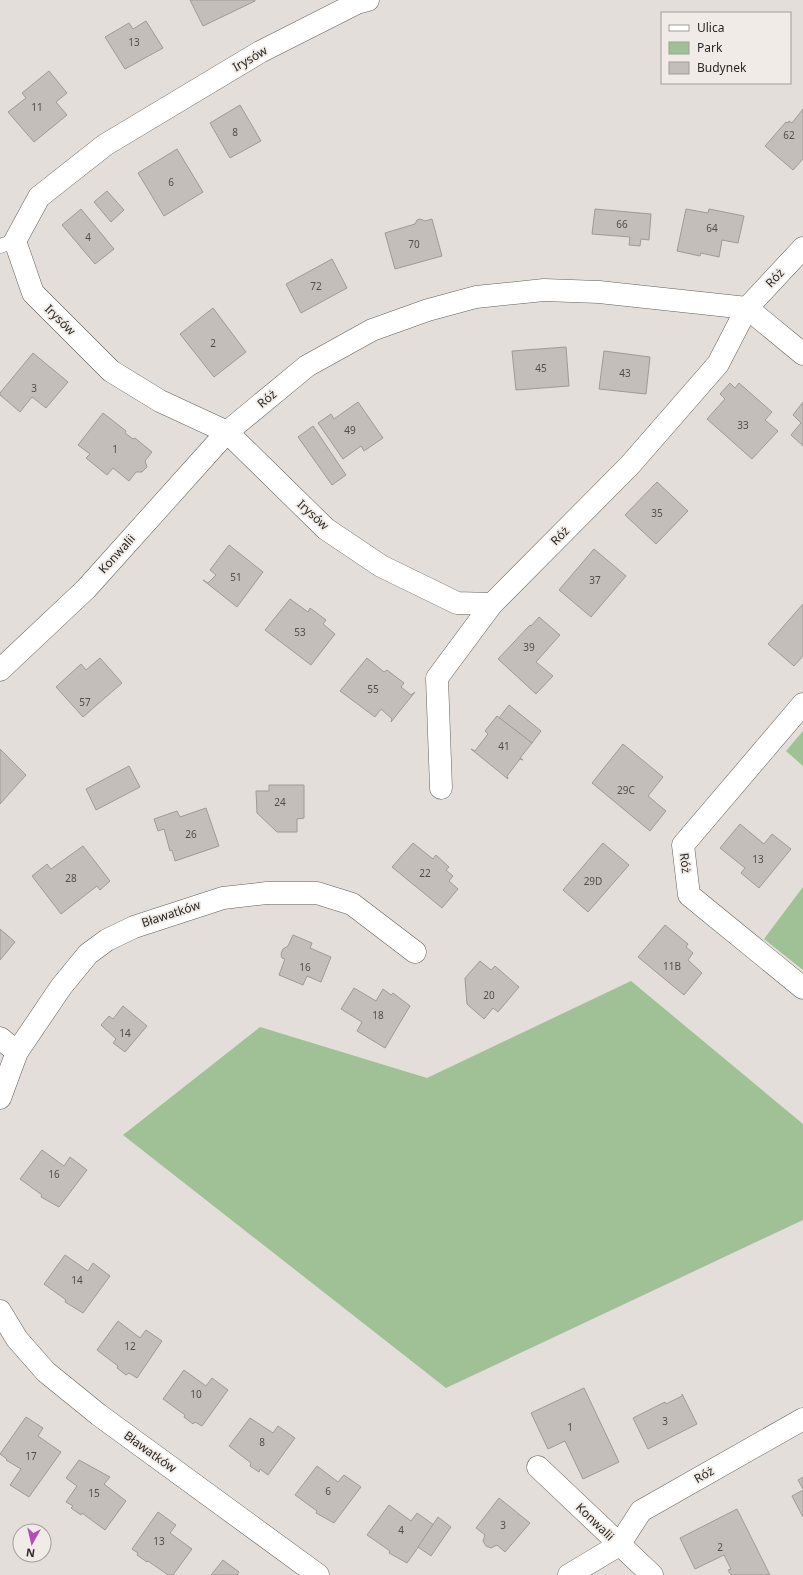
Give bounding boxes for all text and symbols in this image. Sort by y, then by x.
legend [661,12,791,84]
text: Ulica [697,19,724,36]
house number: 13 [128,35,140,49]
text: Park [697,39,723,56]
street label: Irysów [229,42,271,75]
text: Budynek [697,59,747,76]
house number: 11 [31,100,43,114]
house number: 8 [232,125,238,139]
house number: 62 [783,128,795,142]
house number: 6 [168,175,174,189]
house number: 66 [616,217,628,231]
house number: 64 [706,221,718,235]
house number: 4 [85,230,91,244]
house number: 70 [408,237,420,251]
street label: Róż [762,264,788,291]
house number: 72 [310,279,322,293]
street label: Irysów [41,300,80,339]
house number: 2 [210,336,216,350]
house number: 45 [535,361,547,375]
house number: 43 [619,366,631,380]
house number: 3 [31,381,37,395]
street label: Róż [253,385,280,412]
house number: 33 [737,418,749,432]
house number: 49 [344,423,356,437]
house number: 1 [112,442,118,456]
street label: Irysów [294,496,333,534]
house number: 35 [651,506,663,520]
street label: Róż [546,522,573,549]
street label: Konwalii [94,530,139,577]
house number: 51 [230,570,242,584]
house number: 37 [589,573,601,587]
house number: 53 [294,625,306,639]
house number: 39 [523,640,535,654]
house number: 55 [367,682,379,696]
house number: 57 [79,695,91,709]
house number: 41 [498,739,510,753]
house number: 29C [617,783,636,797]
house number: 24 [274,795,286,809]
house number: 26 [185,827,197,841]
street label: Róż [676,852,695,874]
house number: 13 [752,852,764,866]
house number: 22 [419,866,431,880]
house number: 28 [65,871,77,885]
house number: 29D [584,874,602,888]
street label: Bławatków [139,896,203,931]
house number: 11B [663,959,681,973]
house number: 16 [299,960,311,974]
house number: 20 [483,988,495,1002]
house number: 18 [372,1008,384,1022]
house number: 14 [119,1026,131,1040]
house number: 16 [48,1167,60,1181]
house number: 14 [71,1273,83,1287]
house number: 12 [124,1339,136,1353]
house number: 10 [190,1387,202,1401]
house number: 3 [662,1414,668,1428]
house number: 1 [567,1420,573,1434]
street label: Bławatków [121,1427,180,1477]
house number: 8 [259,1435,265,1449]
house number: 17 [25,1449,37,1463]
street label: Róż [691,1462,717,1487]
house number: 6 [325,1484,331,1498]
house number: 15 [88,1486,100,1500]
street label: Konwalii [572,1499,618,1544]
house number: 3 [500,1518,506,1532]
north arrow [12,1523,52,1563]
house number: 4 [398,1523,404,1537]
house number: 13 [153,1534,165,1548]
house number: 2 [717,1540,723,1554]
text: N [25,1545,36,1561]

